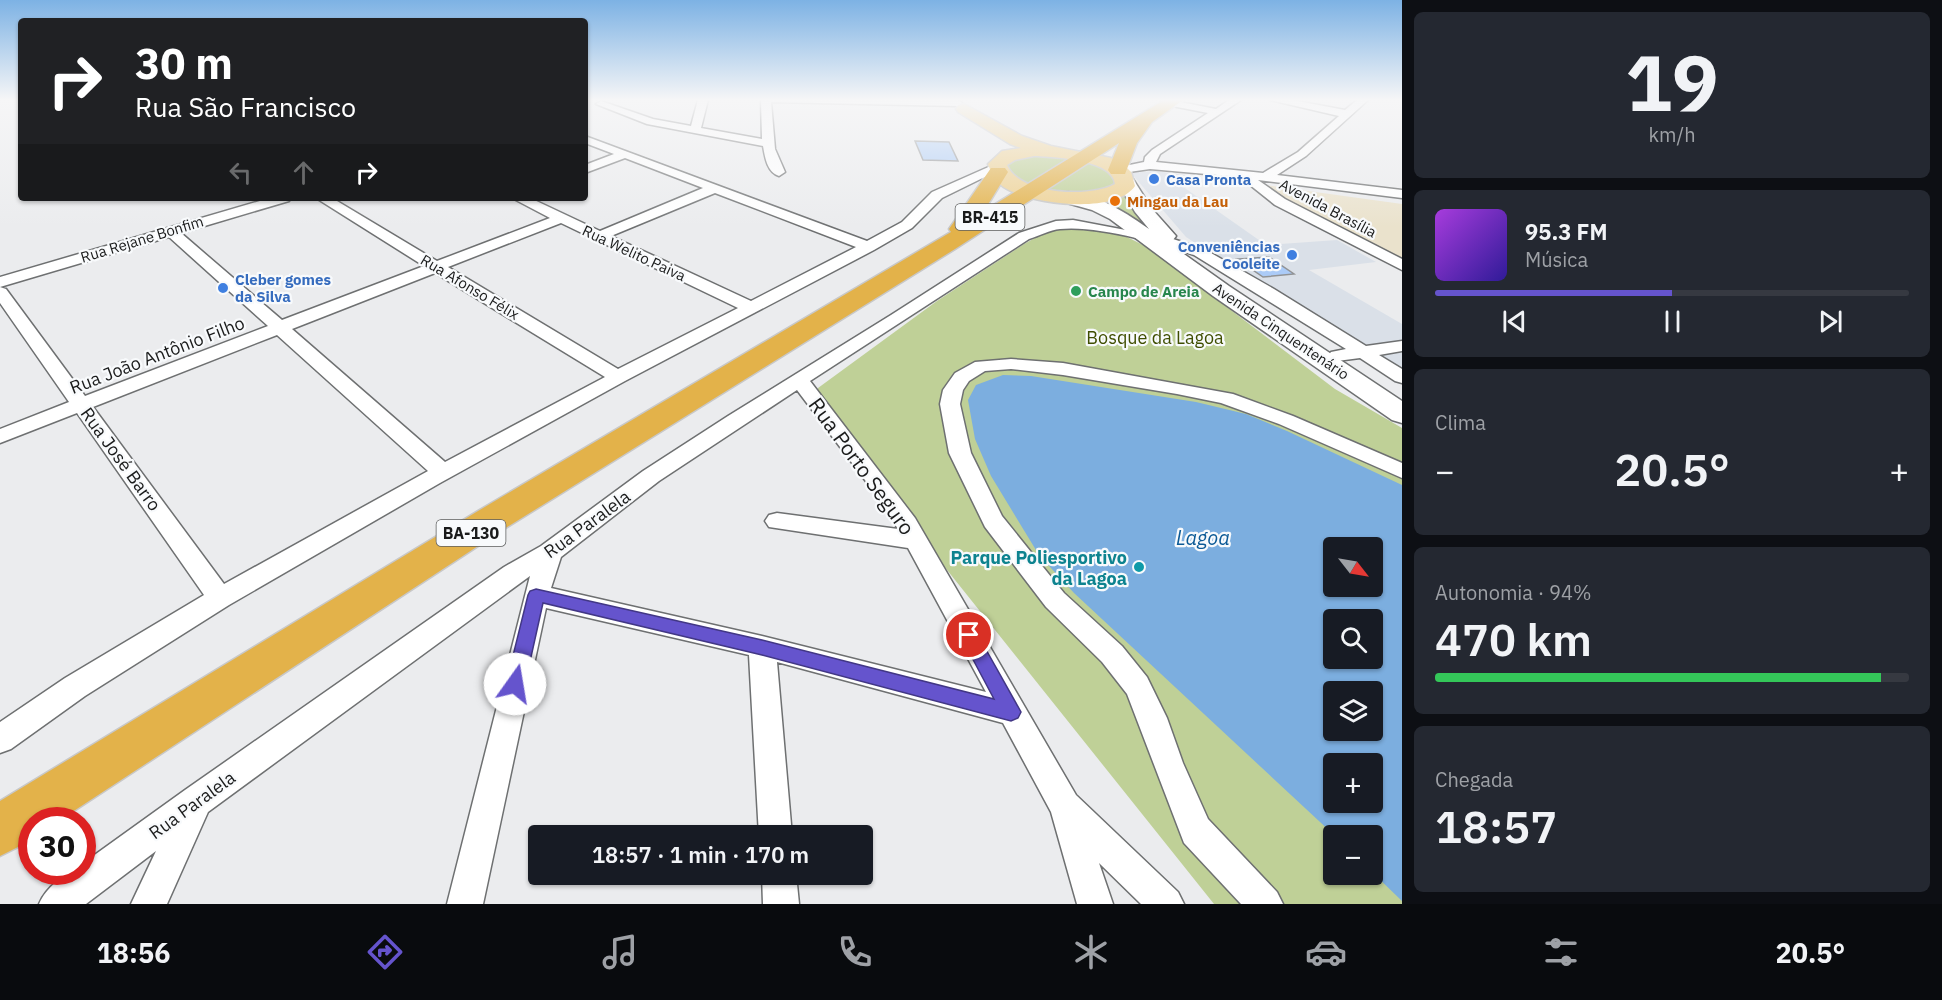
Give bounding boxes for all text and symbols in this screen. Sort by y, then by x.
text: 19 [1625,31,1719,132]
text: 30 m [135,36,233,91]
icon: right [36,42,114,120]
text: Rua São Francisco [135,89,356,124]
text: km/h [1648,121,1696,148]
icon: left [224,156,257,189]
icon: ahead [287,156,320,189]
icon: right [350,156,383,189]
place label: Casa Pronta [1166,170,1252,189]
marker: Casa Pronta [1147,172,1161,186]
street label: Avenida Brasília [1276,174,1380,242]
place label: Mingau da Lau [1127,192,1228,211]
marker: Mingau da Lau [1108,194,1122,208]
road number: BR-415 [956,204,1024,230]
street label: Rua Rejane Bonfim [78,211,206,267]
text: 95.3 FM [1525,217,1608,246]
street label: Rua Welito Paiva [579,221,689,285]
place label: Conveniências Cooleite [1178,237,1280,273]
text: Música [1525,246,1588,273]
marker: Conveniências Cooleite [1285,248,1299,262]
street label: Rua Afonso Félix [417,250,523,324]
place label: Cleber gomes da Silva [235,270,331,306]
street label: Avenida Cinquentenário [1209,278,1353,384]
marker: Cleber gomes da Silva [216,281,230,295]
place label: Campo de Areia [1088,282,1200,301]
marker: Campo de Areia [1069,284,1083,298]
icon: previous [1498,305,1531,338]
icon: pause [1656,305,1689,338]
icon: next [1814,305,1847,338]
street label: Rua João Antônio Filho [66,311,248,399]
park label: Bosque da Lagoa [1086,326,1224,349]
street label: Rua Porto Seguro [803,392,921,540]
street label: Rua José Barro [76,403,166,515]
text: Clima [1435,409,1486,436]
text: 20.5° [1614,440,1730,498]
text: − [1435,449,1455,492]
text: + [1889,449,1909,492]
street label: Rua Paralela [539,485,635,563]
road number: BA-130 [436,520,506,546]
water label: Lagoa [1176,524,1230,551]
north arrow [1323,537,1383,597]
map controls [1323,537,1383,885]
place label: Parque Poliesportivo da Lagoa [950,546,1127,590]
marker: Parque Poliesportivo da Lagoa [1132,560,1146,574]
text: Autonomia · 94% [1435,579,1592,606]
pin [943,609,994,660]
button: search [1323,609,1383,669]
text: 470 km [1435,610,1592,668]
icon: arrive [952,618,985,651]
position arrow [483,652,547,716]
button: layers [1323,681,1383,741]
button: + [1323,753,1383,813]
street label: Rua Paralela [144,766,240,844]
text: Chegada [1435,766,1513,793]
text: 18:57 [1435,797,1557,855]
speed limit sign: 30 [18,807,96,885]
button: − [1323,825,1383,885]
text: 18:57 · 1 min · 170 m [592,840,809,869]
icon: directions [364,931,406,973]
icon: music [599,931,641,973]
icon: phone [834,931,876,973]
icon: climate [1070,931,1112,973]
icon: car [1305,931,1347,973]
icon: filters [1540,931,1582,973]
text: 18:56 [97,935,170,970]
text: 20.5° [1776,935,1845,970]

